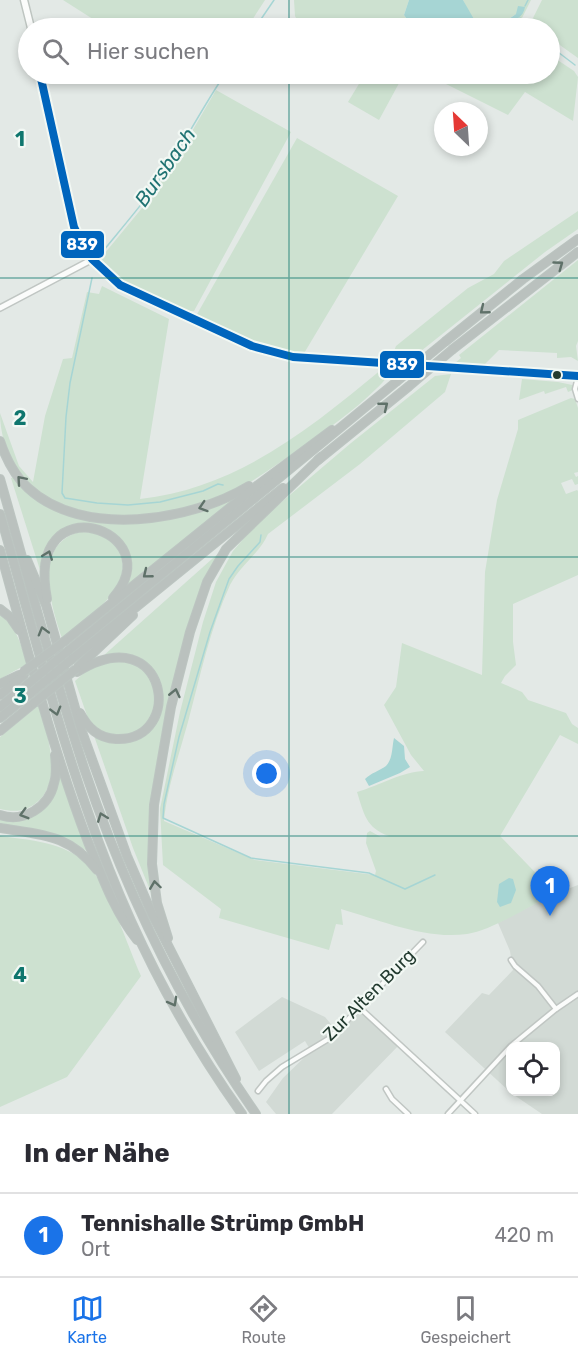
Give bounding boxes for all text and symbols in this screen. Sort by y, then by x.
search box [18,18,560,84]
icon: search [39,35,72,68]
text: Hier suchen [87,38,209,65]
north arrow [434,102,488,156]
water label: Bursbach [129,123,201,211]
text: 1 [15,127,25,151]
line badge: 839 [60,230,105,259]
text: 839 [66,235,98,254]
one-way arrow [553,261,564,272]
one-way arrow [480,303,491,314]
line badge: 839 [379,350,425,379]
text: 839 [386,355,418,374]
unlabelled marker [551,369,563,381]
one-way arrow [377,402,388,413]
text: 2 [14,406,27,430]
one-way arrow [17,476,28,487]
one-way arrow [198,500,209,513]
one-way arrow [41,550,53,561]
one-way arrow [143,567,154,578]
one-way arrow [38,626,50,637]
text: 3 [13,684,27,708]
one-way arrow [167,688,180,698]
one-way arrow [49,705,61,716]
your location [252,759,281,788]
one-way arrow [19,807,30,819]
one-way arrow [97,812,109,823]
pin: 1 [530,866,570,916]
one-way arrow [149,881,161,890]
street label: Zur Alten Burg [318,944,420,1046]
text: 4 [13,963,27,987]
one-way arrow [166,996,177,1006]
map controls [506,1042,560,1096]
button: locate [506,1042,560,1096]
text: In der Nähe [24,1138,170,1169]
text: Tennishalle Strümp GmbH [81,1210,364,1237]
text: 1 [39,1223,48,1247]
text: 420 m [494,1223,554,1247]
text: Ort [81,1237,110,1261]
tab: Karte [67,1292,107,1347]
tab: Route [241,1292,286,1347]
tab: Gespeichert [420,1292,511,1347]

